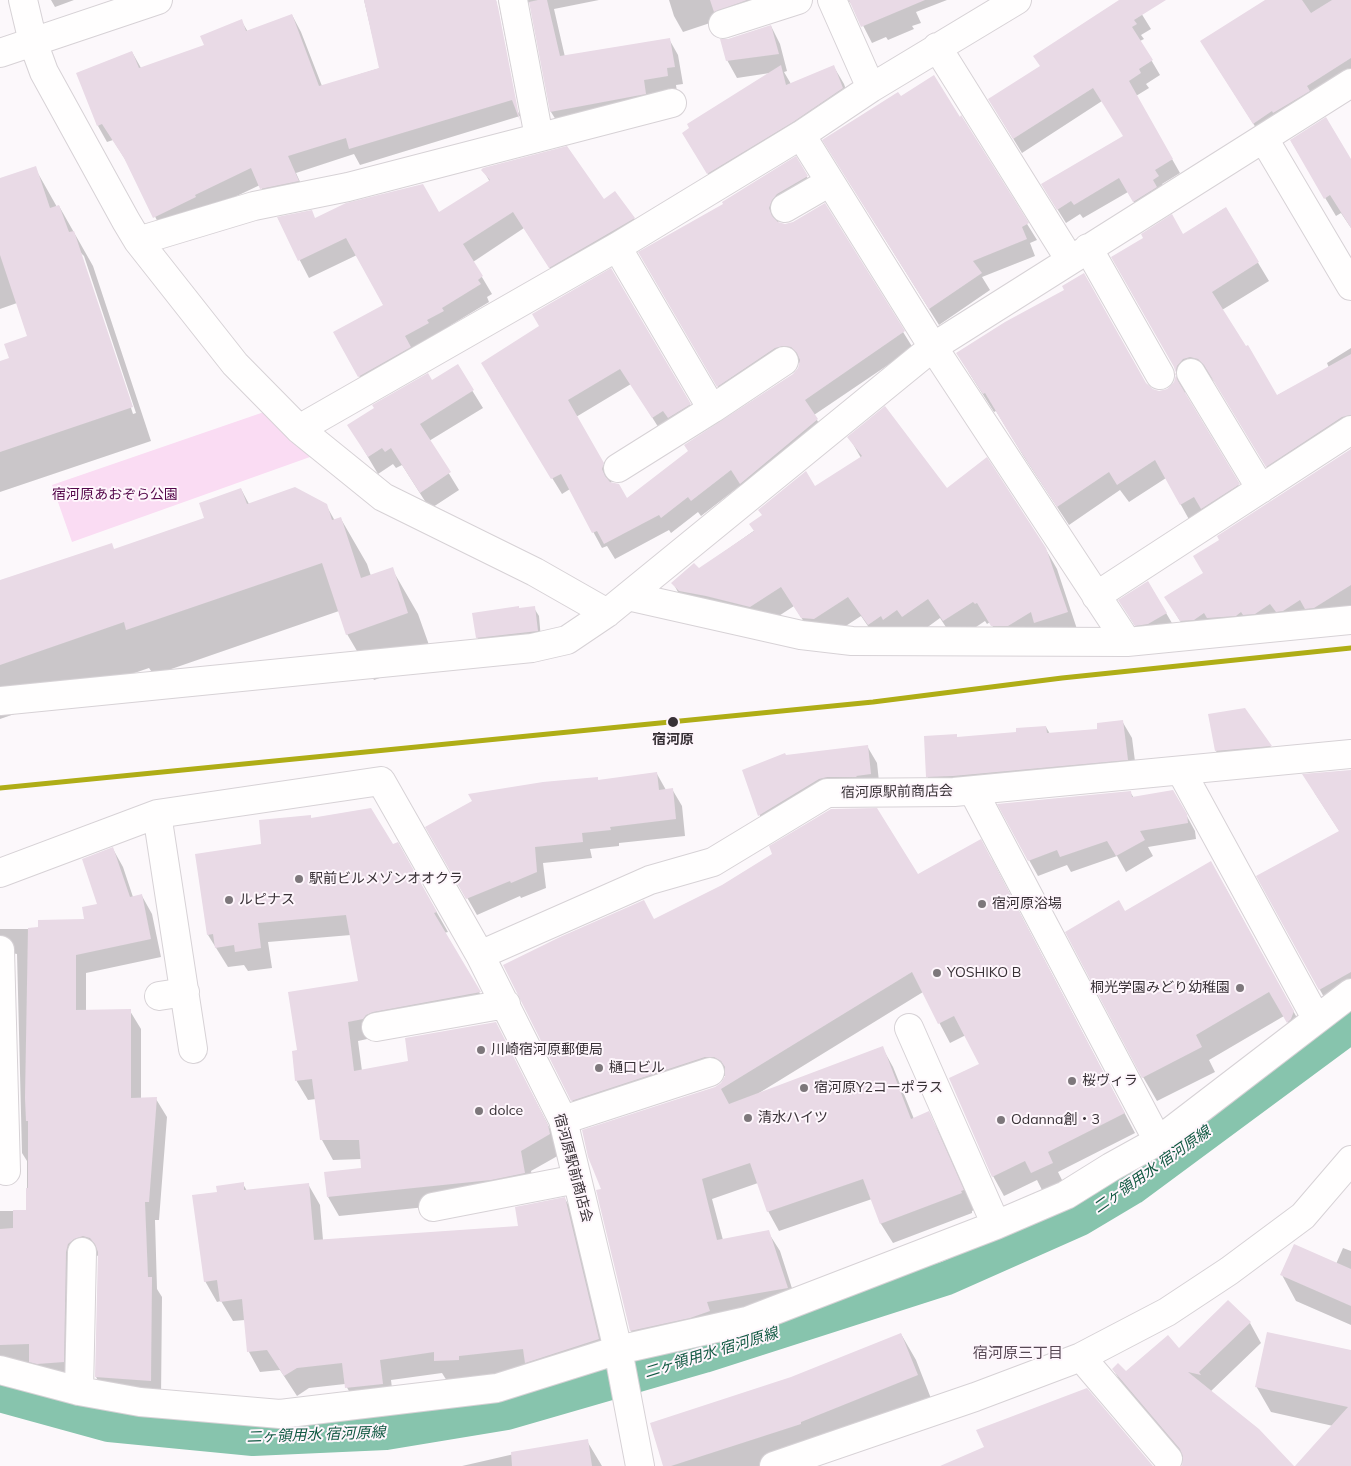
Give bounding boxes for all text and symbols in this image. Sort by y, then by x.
park label: 宿河原あおぞら公園 [52,487,178,503]
marker: 宿河原 [666,715,680,729]
place label: 宿河原 [652,732,694,748]
street label: 宿河原駅前商店会 [841,783,953,801]
place label: 駅前ビルメゾンオオクラ [309,871,463,887]
marker: 駅前ビルメゾンオオクラ [293,873,305,885]
place label: ルピナス [239,892,295,908]
marker: ルピナス [223,894,235,906]
place label: 宿河原浴場 [992,896,1062,912]
marker: 宿河原浴場 [976,898,988,910]
place label: YOSHIKO B [947,965,1021,981]
marker: YOSHIKO B [931,967,943,979]
place label: 桐光学園みどり幼稚園 [1090,980,1230,996]
marker: 桐光学園みどり幼稚園 [1234,982,1246,994]
place label: 川崎宿河原郵便局 [491,1042,603,1058]
marker: 川崎宿河原郵便局 [475,1044,487,1056]
place label: 樋口ビル [609,1060,665,1076]
marker: 樋口ビル [593,1062,605,1074]
place label: 桜ヴィラ [1082,1073,1138,1089]
marker: 桜ヴィラ [1066,1075,1078,1087]
place label: 宿河原Y2コーポラス [814,1080,943,1096]
marker: 宿河原Y2コーポラス [798,1082,810,1094]
place label: dolce [489,1103,523,1119]
marker: dolce [473,1105,485,1117]
place label: 清水ハイツ [758,1110,828,1126]
street label: 宿河原駅前商店会 [550,1112,596,1224]
marker: 清水ハイツ [742,1112,754,1124]
place label: Odanna創・3 [1011,1112,1100,1128]
marker: Odanna創・3 [995,1114,1007,1126]
water label: 二ヶ領用水 宿河原線 [1090,1123,1214,1217]
water label: 二ヶ領用水 宿河原線 [642,1324,780,1382]
district label: 宿河原三丁目 [973,1344,1063,1362]
water label: 二ヶ領用水 宿河原線 [246,1424,386,1446]

